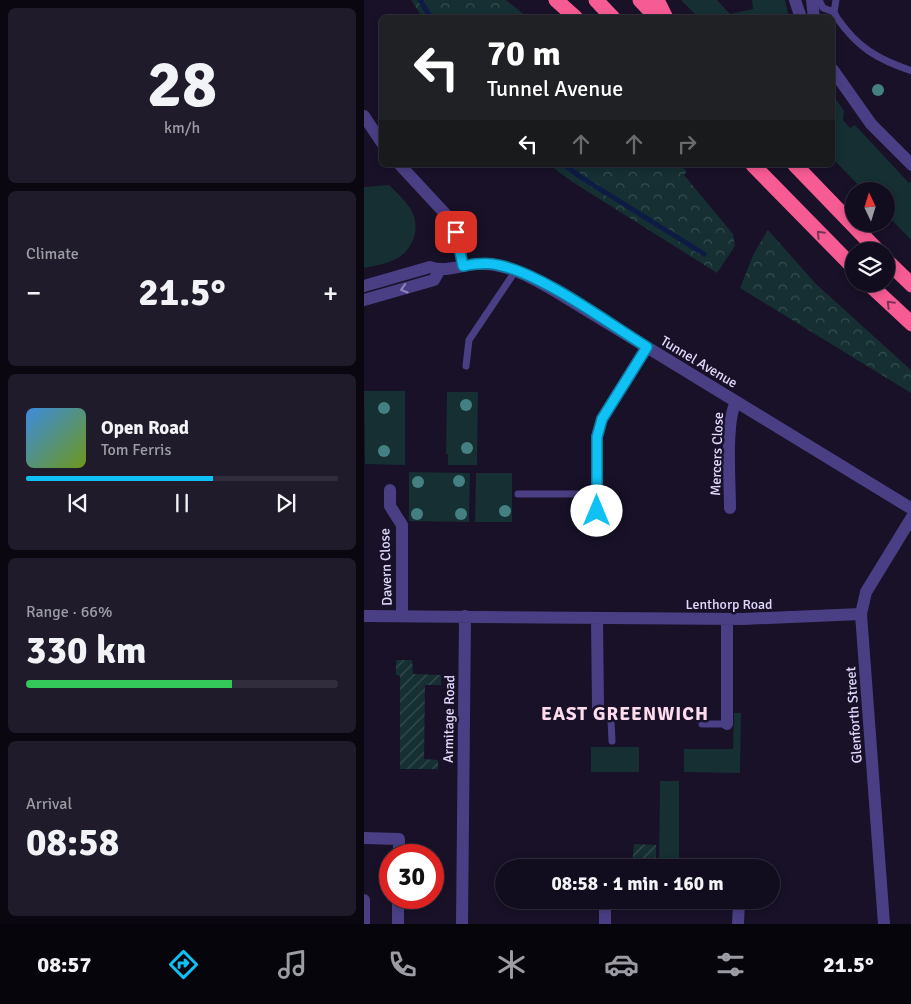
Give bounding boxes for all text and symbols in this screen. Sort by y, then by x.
text: 70 m [487,32,561,75]
icon: left [404,35,469,100]
text: 28 [147,45,217,125]
text: Tunnel Avenue [487,75,623,102]
text: km/h [164,118,200,138]
icon: left [514,130,542,158]
icon: ahead [567,130,595,158]
icon: ahead [620,130,648,158]
icon: right [673,130,701,158]
north arrow [845,182,895,232]
map controls [845,182,895,292]
pin [435,211,477,253]
icon: arrive [442,218,470,246]
one-way arrow [817,231,826,240]
button: layers [845,242,895,292]
text: Climate [26,244,79,264]
text: 21.5° [138,269,226,316]
text: − [26,276,41,310]
text: + [323,276,338,310]
one-way arrow [401,283,409,293]
one-way arrow [887,301,896,310]
street label: Tunnel Avenue [657,332,741,392]
street label: Mercers Close [707,412,727,496]
text: Open Road [101,416,189,440]
text: Tom Ferris [101,440,171,460]
position arrow [570,484,622,536]
icon: previous [64,489,92,517]
icon: pause [168,489,196,517]
icon: next [272,489,300,517]
street label: Davern Close [376,528,396,606]
street label: Lenthorp Road [685,596,773,613]
text: Range · 66% [26,602,112,622]
text: 330 km [26,627,147,674]
street label: Glenforth Street [842,666,866,764]
street label: Armitage Road [440,675,458,763]
district label: EAST GREENWICH [541,702,709,726]
text: Arrival [26,794,72,814]
text: 08:58 [26,819,119,866]
speed limit sign: 30 [379,844,444,909]
text: 08:58 · 1 min · 160 m [551,872,724,896]
icon: directions [166,947,201,982]
icon: music [275,947,310,982]
icon: phone [385,947,420,982]
icon: climate [494,947,529,982]
icon: car [604,947,639,982]
icon: filters [713,947,748,982]
text: 08:57 [37,951,91,978]
text: 21.5° [823,951,874,978]

